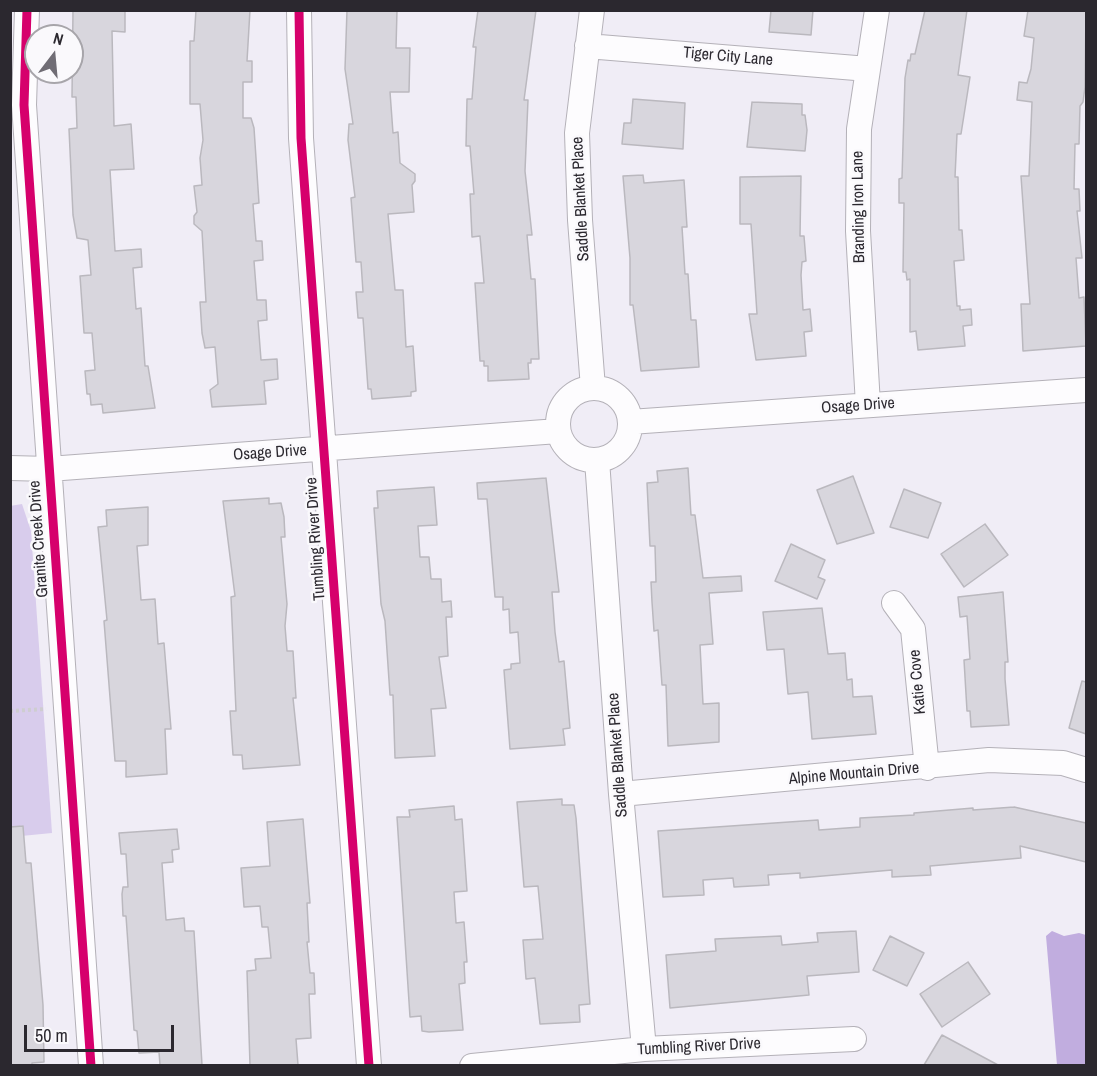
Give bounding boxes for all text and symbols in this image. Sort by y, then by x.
north arrow [24,24,84,84]
text: N [51,27,66,50]
street label: Tiger City Lane [682,44,774,70]
street label: Saddle Blanket Place [568,136,594,262]
street label: Branding Iron Lane [848,151,870,263]
street label: Osage Drive [821,394,895,418]
street label: Osage Drive [233,441,307,465]
street label: Tumbling River Drive [302,477,330,601]
street label: Granite Creek Drive [25,480,53,598]
street label: Katie Cove [906,649,930,715]
street label: Saddle Blanket Place [604,692,632,818]
street label: Alpine Mountain Drive [788,759,920,789]
scale bar [27,1013,177,1051]
text: 50 m [35,1023,68,1048]
street label: Tumbling River Drive [637,1034,761,1060]

